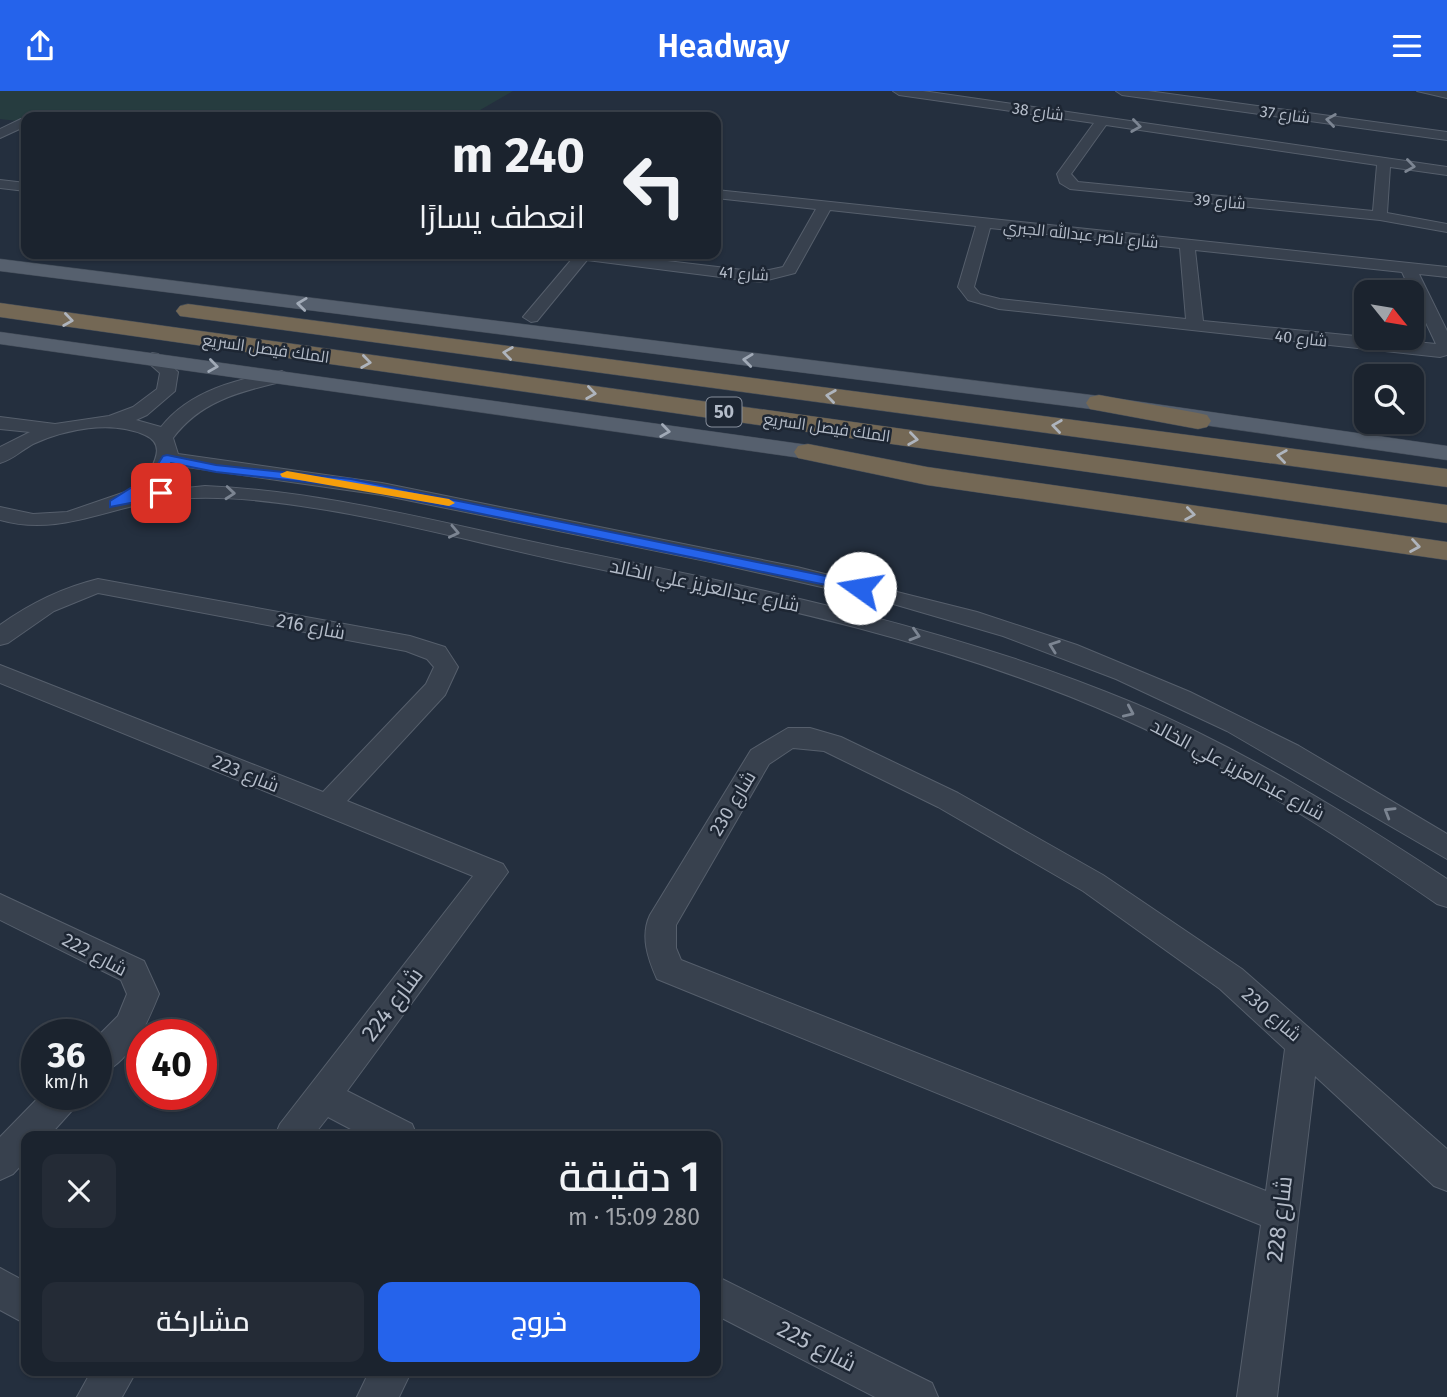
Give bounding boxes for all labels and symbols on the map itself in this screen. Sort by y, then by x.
street label: شارع 38 [1011,98,1065,127]
street label: شارع 37 [1258,102,1311,129]
one-way arrow [1325,113,1337,128]
one-way arrow [1131,118,1142,133]
one-way arrow [1404,158,1416,173]
street label: شارع 39 [1193,190,1246,215]
street label: شارع ناصر عبدالله الجبري [1002,216,1160,256]
street label: شارع 41 [718,262,769,287]
north arrow [1354,280,1424,350]
one-way arrow [296,297,308,312]
one-way arrow [62,312,73,327]
street label: شارع 40 [1274,326,1328,353]
street label: الملك فيصل السريع [201,330,331,369]
one-way arrow [503,346,514,361]
one-way arrow [742,353,753,368]
one-way arrow [360,354,372,369]
one-way arrow [207,359,219,374]
one-way arrow [585,386,597,401]
one-way arrow [825,389,837,404]
road number: 50 [706,397,742,426]
street label: الملك فيصل السريع [762,409,892,448]
one-way arrow [1051,419,1063,434]
one-way arrow [659,423,670,438]
one-way arrow [907,431,919,446]
one-way arrow [1276,448,1288,463]
pin [131,463,191,523]
one-way arrow [225,485,236,500]
one-way arrow [1184,506,1196,521]
one-way arrow [448,524,460,538]
one-way arrow [1409,538,1421,553]
position arrow [823,551,897,625]
street label: شارع عبدالعزيز علي الخالد [607,554,802,620]
street label: شارع 216 [274,609,347,646]
one-way arrow [909,627,921,642]
one-way arrow [1048,640,1060,654]
one-way arrow [1122,704,1134,718]
street label: شارع عبدالعزيز علي الخالد [1146,714,1329,828]
street label: شارع 223 [208,750,283,799]
street label: شارع 230 [704,767,762,841]
one-way arrow [1384,807,1397,820]
street label: شارع 222 [57,928,131,983]
street label: شارع 224 [355,962,430,1048]
street label: شارع 230 [1236,982,1306,1048]
speed limit sign: 40 [126,1019,217,1110]
street label: شارع 228 [1260,1175,1300,1264]
street label: شارع 225 [772,1314,861,1380]

